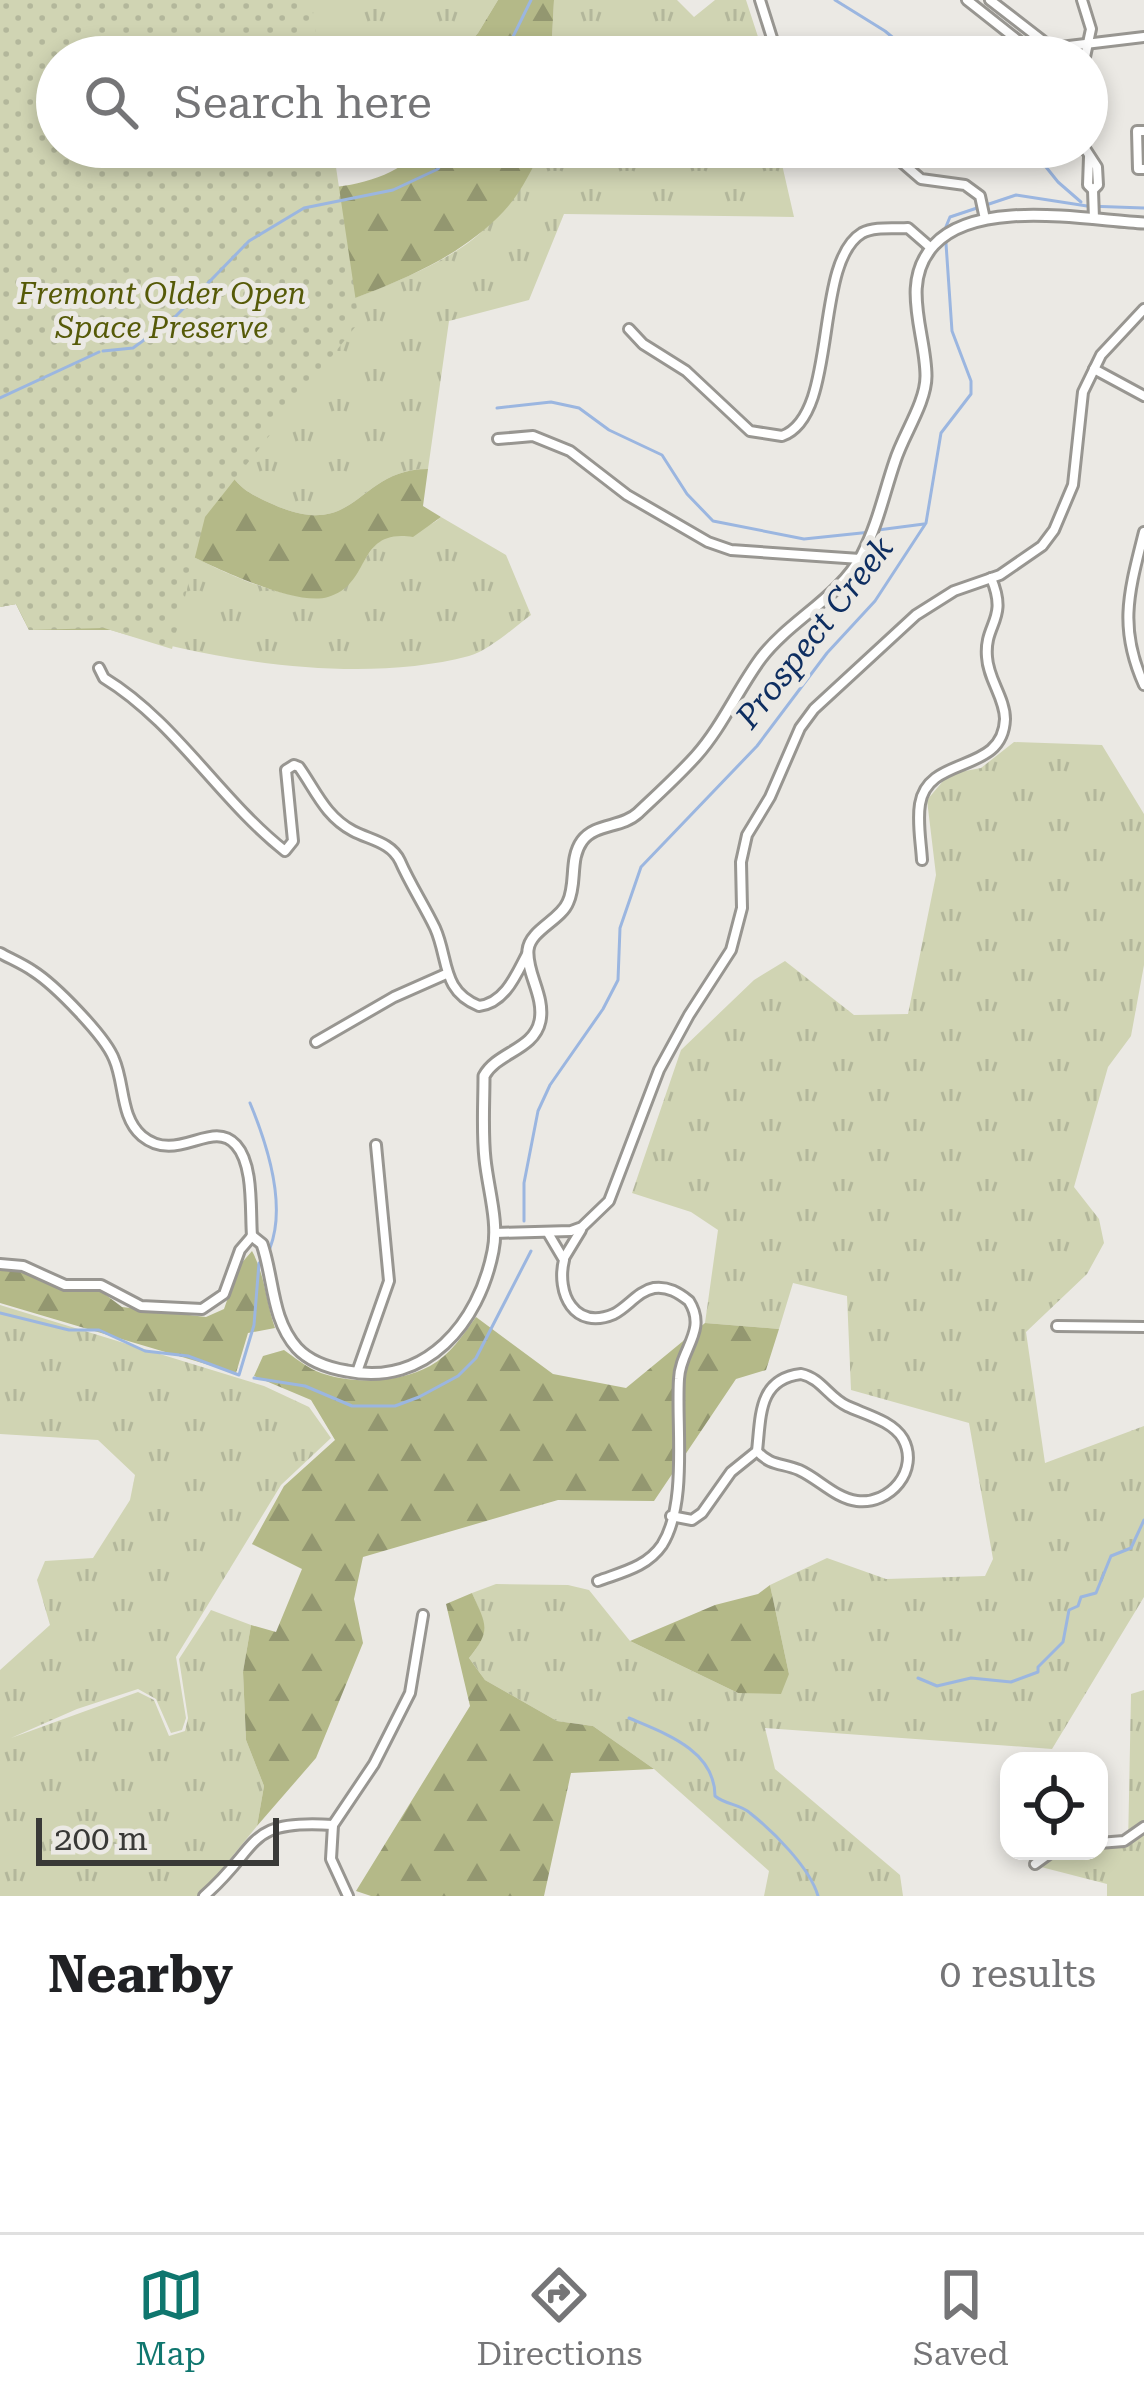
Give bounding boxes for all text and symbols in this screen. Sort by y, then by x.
search box [36,36,1108,168]
icon: search [78,69,144,135]
text: Search here [174,76,432,129]
park label: Fremont Older Open Space Preserve [17,276,306,345]
water label: Prospect Creek [727,529,901,736]
map controls [1000,1752,1108,1860]
button: locate [1000,1752,1108,1860]
scale bar [36,1812,279,1865]
text: 200 m [54,1819,148,1858]
text: Nearby [48,1945,233,2004]
text: 0 results [939,1951,1096,1997]
tab: Map [135,2262,206,2373]
tab: Directions [476,2262,642,2373]
tab: Saved [913,2262,1009,2373]

